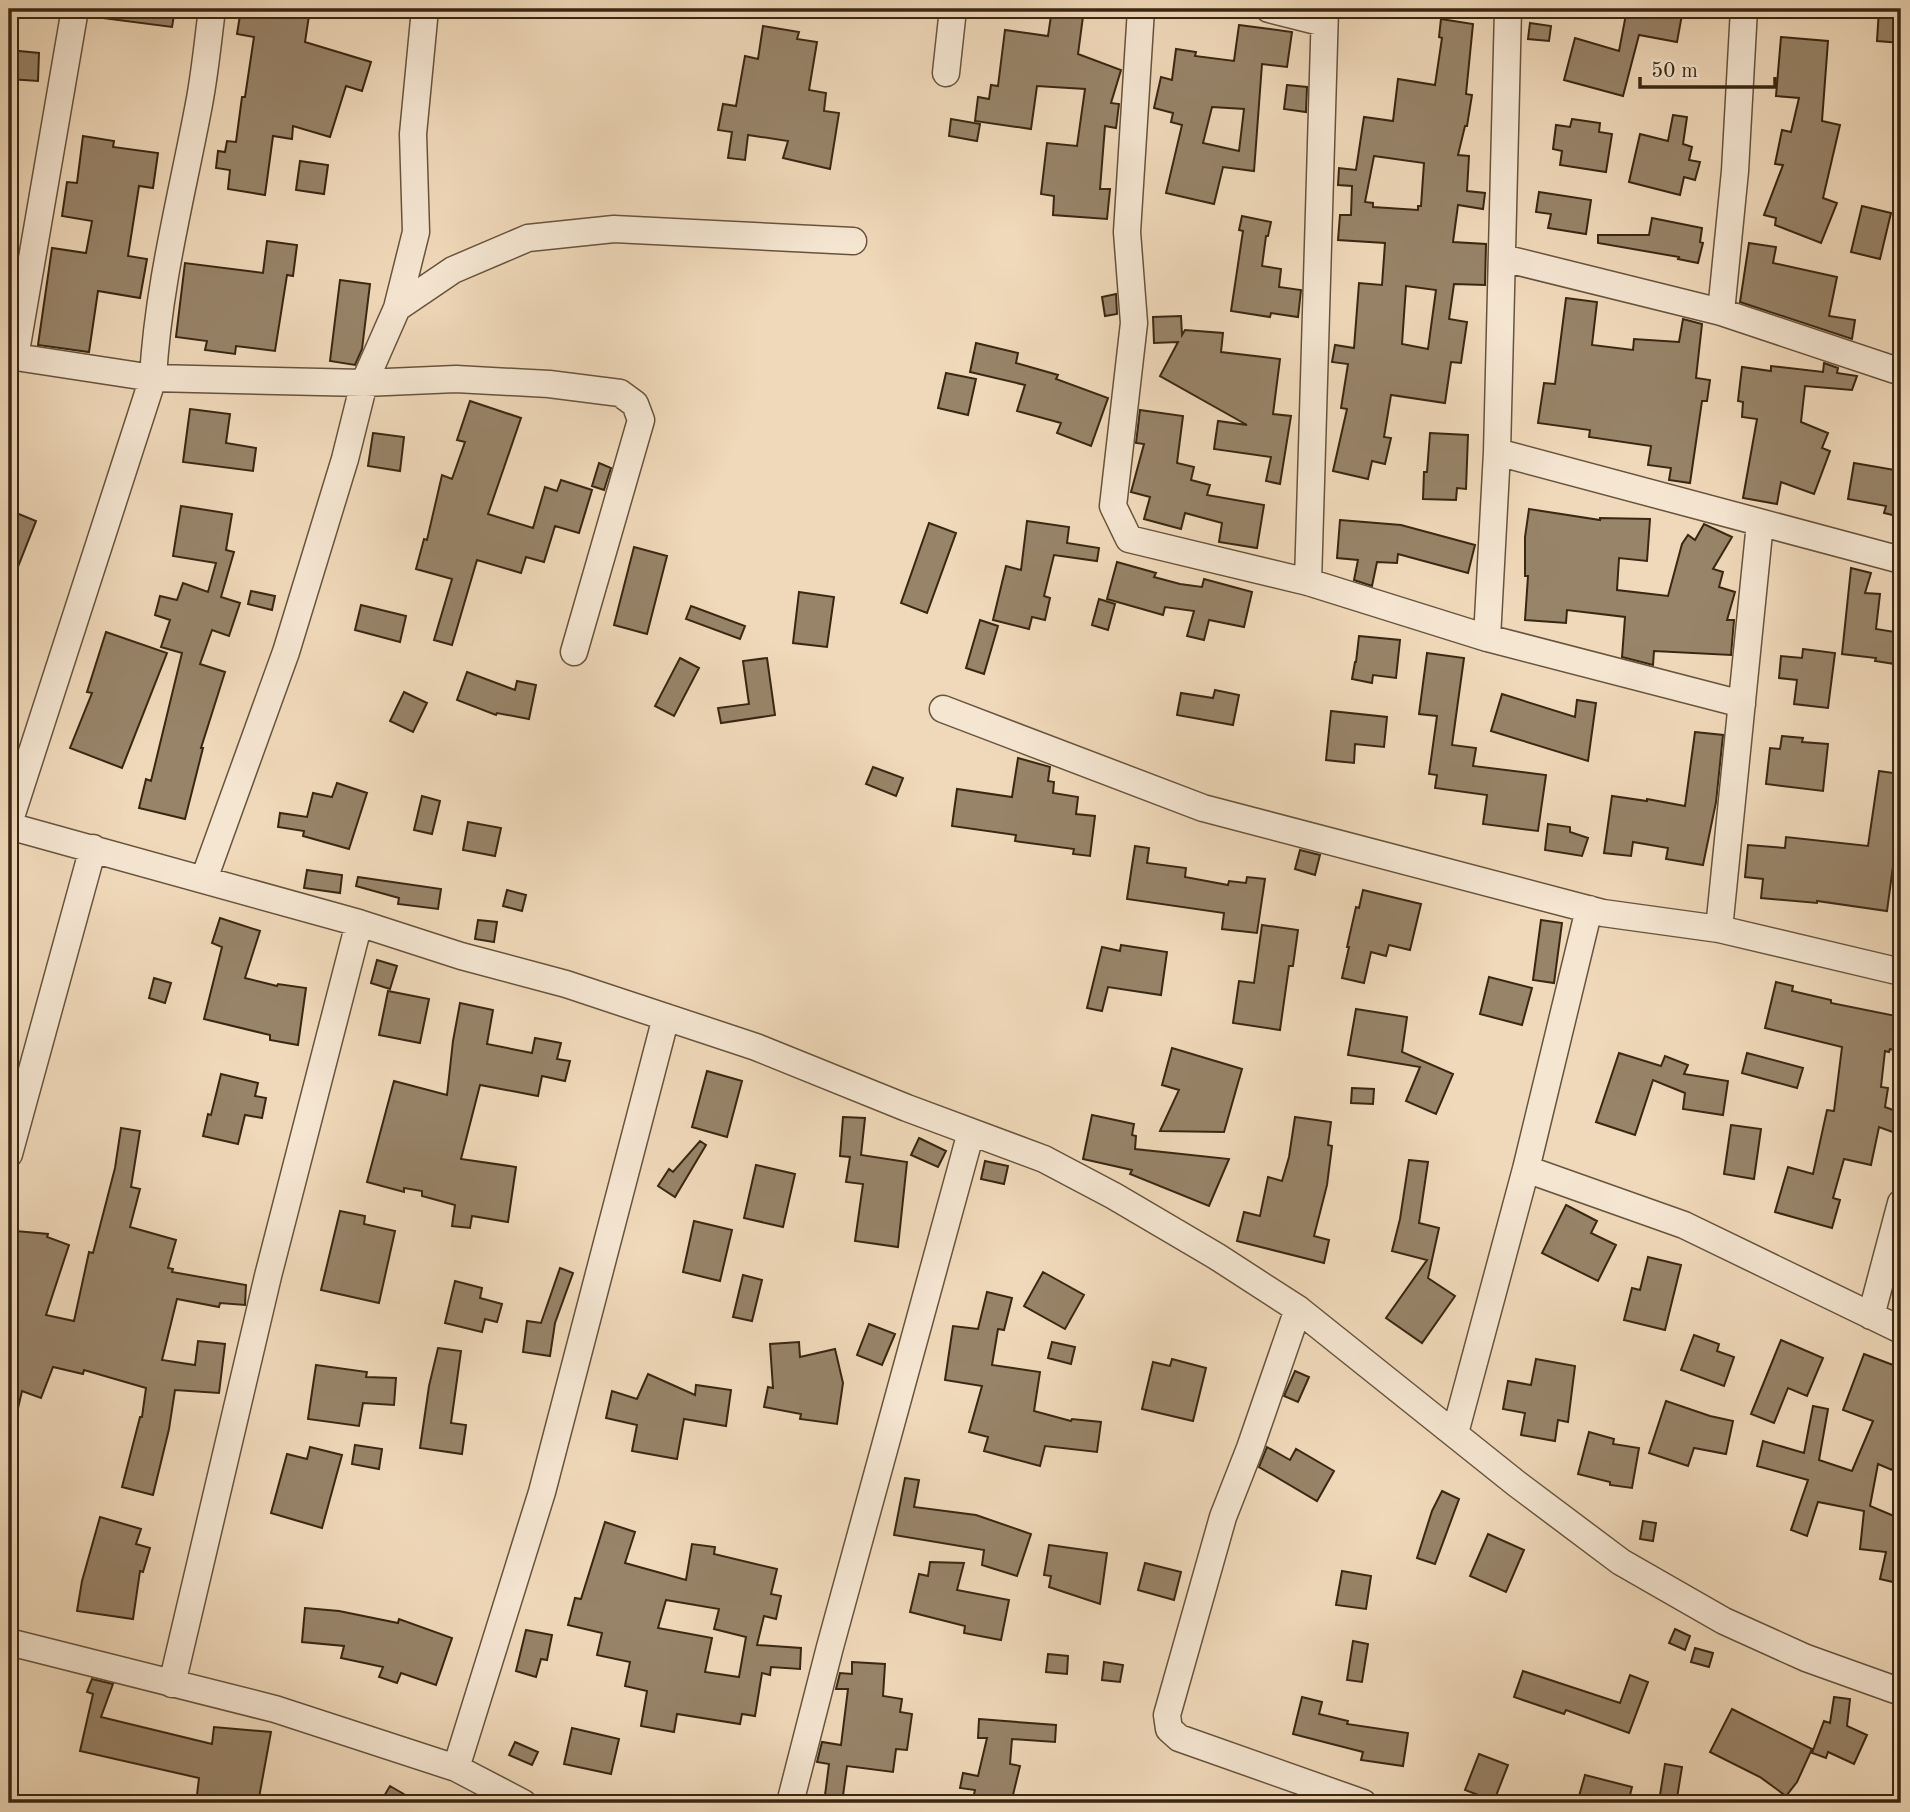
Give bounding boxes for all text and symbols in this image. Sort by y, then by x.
scale bar [1640,46,1775,90]
text: 50 m [1651,61,1698,82]

